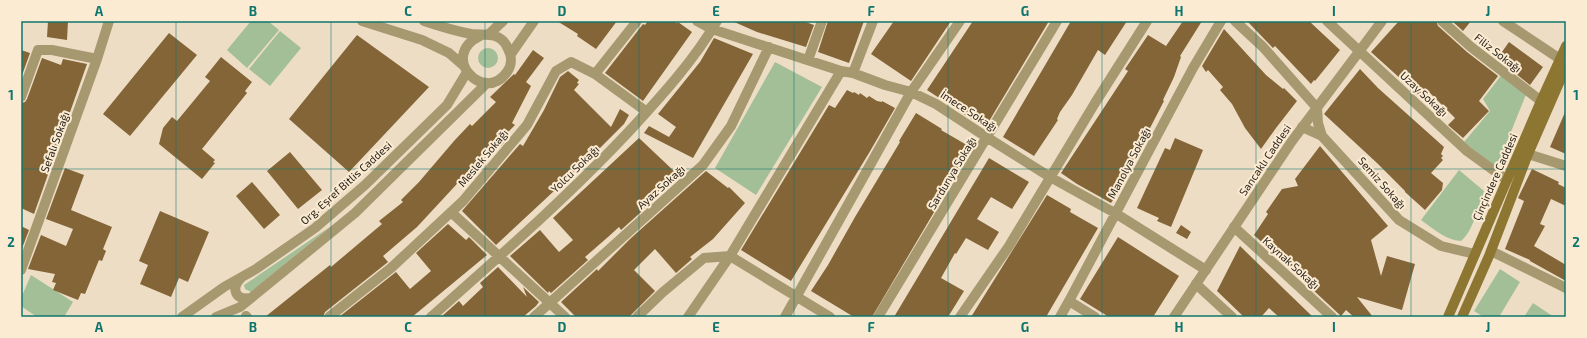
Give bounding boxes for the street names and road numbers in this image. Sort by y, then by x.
street label: Filiz Sokağı [1472,30,1524,75]
street label: Uzay Sokağı [1398,68,1451,119]
street label: İmece Sokağı [938,87,1000,134]
street label: Sefalı Sokağı [38,110,72,174]
street label: Sancaklı Caddesi [1236,122,1293,198]
street label: Manolya Sokağı [1104,125,1153,200]
street label: Meslek Sokağı [455,126,510,189]
street label: Çinçindere Caddesi [1470,131,1520,223]
street label: Sardunya Sokağı [925,134,978,212]
street label: Org. Eşref Bitlis Caddesi [297,138,395,228]
street label: Yolcu Sokağı [548,142,602,195]
street label: Semiz Sokağı [1356,154,1409,211]
street label: Ayaz Sokağı [634,162,687,211]
street label: Kaynak Sokağı [1260,234,1322,291]

